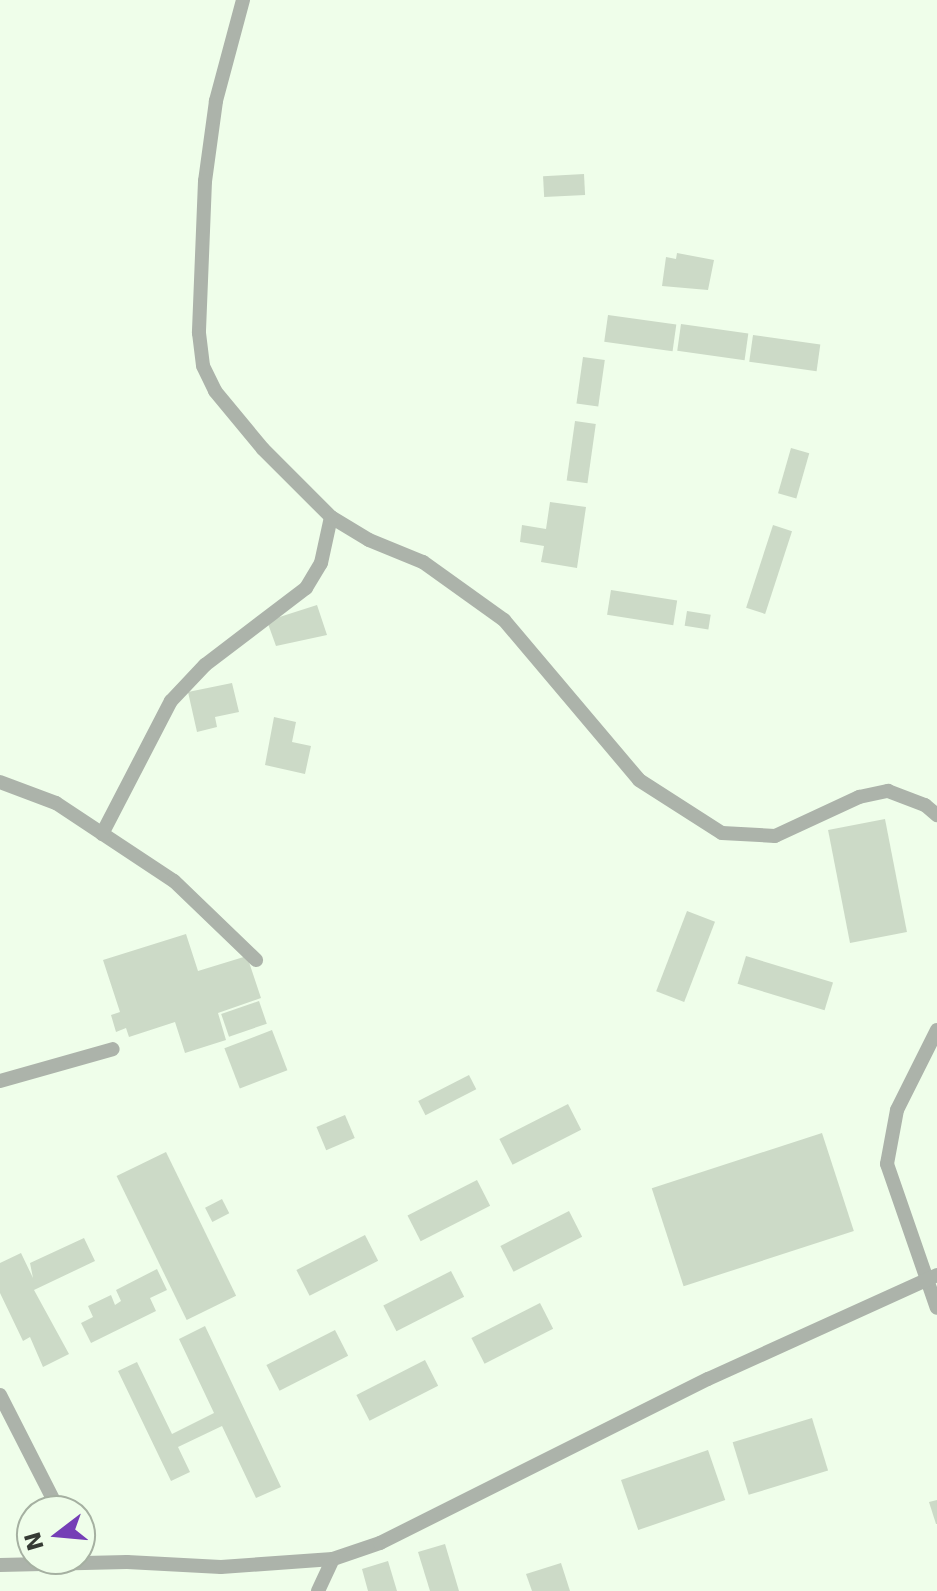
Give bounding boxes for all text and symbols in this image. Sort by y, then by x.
north arrow [16,1495,96,1575]
text: N [20,1529,49,1554]

